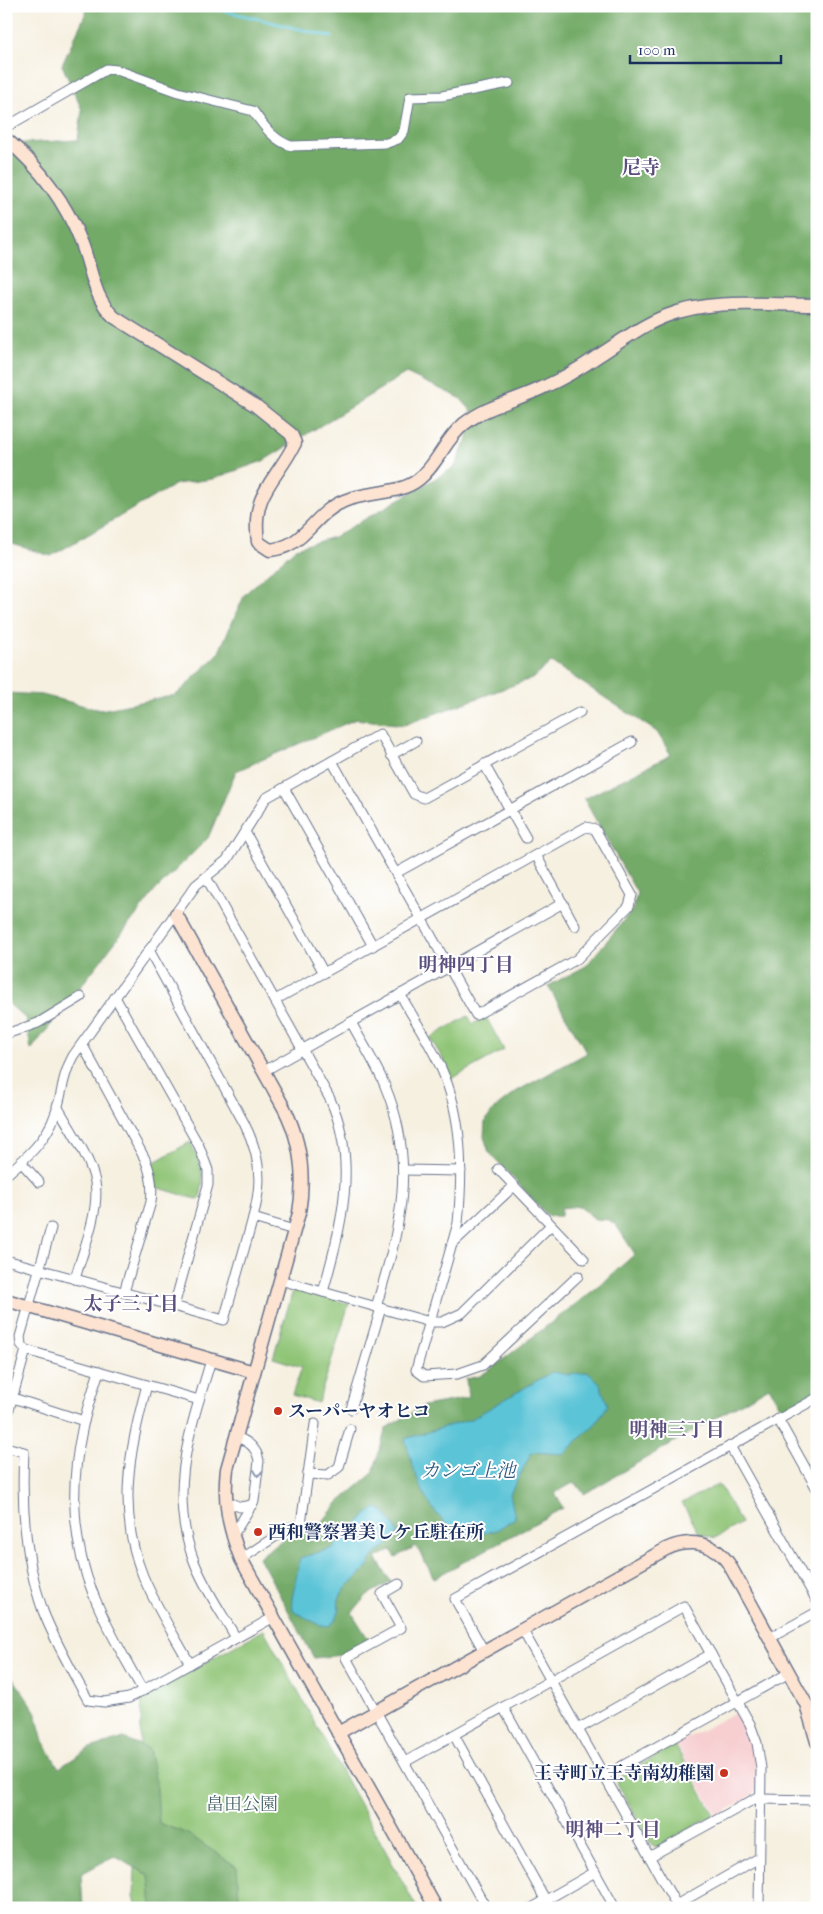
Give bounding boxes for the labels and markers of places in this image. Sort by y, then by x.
place label: スーパーヤオヒコ [288,1401,430,1422]
marker: スーパーヤオヒコ [272,1405,284,1417]
place label: 西和警察署美しケ丘駐在所 [268,1522,484,1543]
marker: 西和警察署美しケ丘駐在所 [252,1526,264,1538]
place label: 王寺町立王寺南幼稚園 [534,1763,714,1784]
marker: 王寺町立王寺南幼稚園 [718,1767,730,1779]

